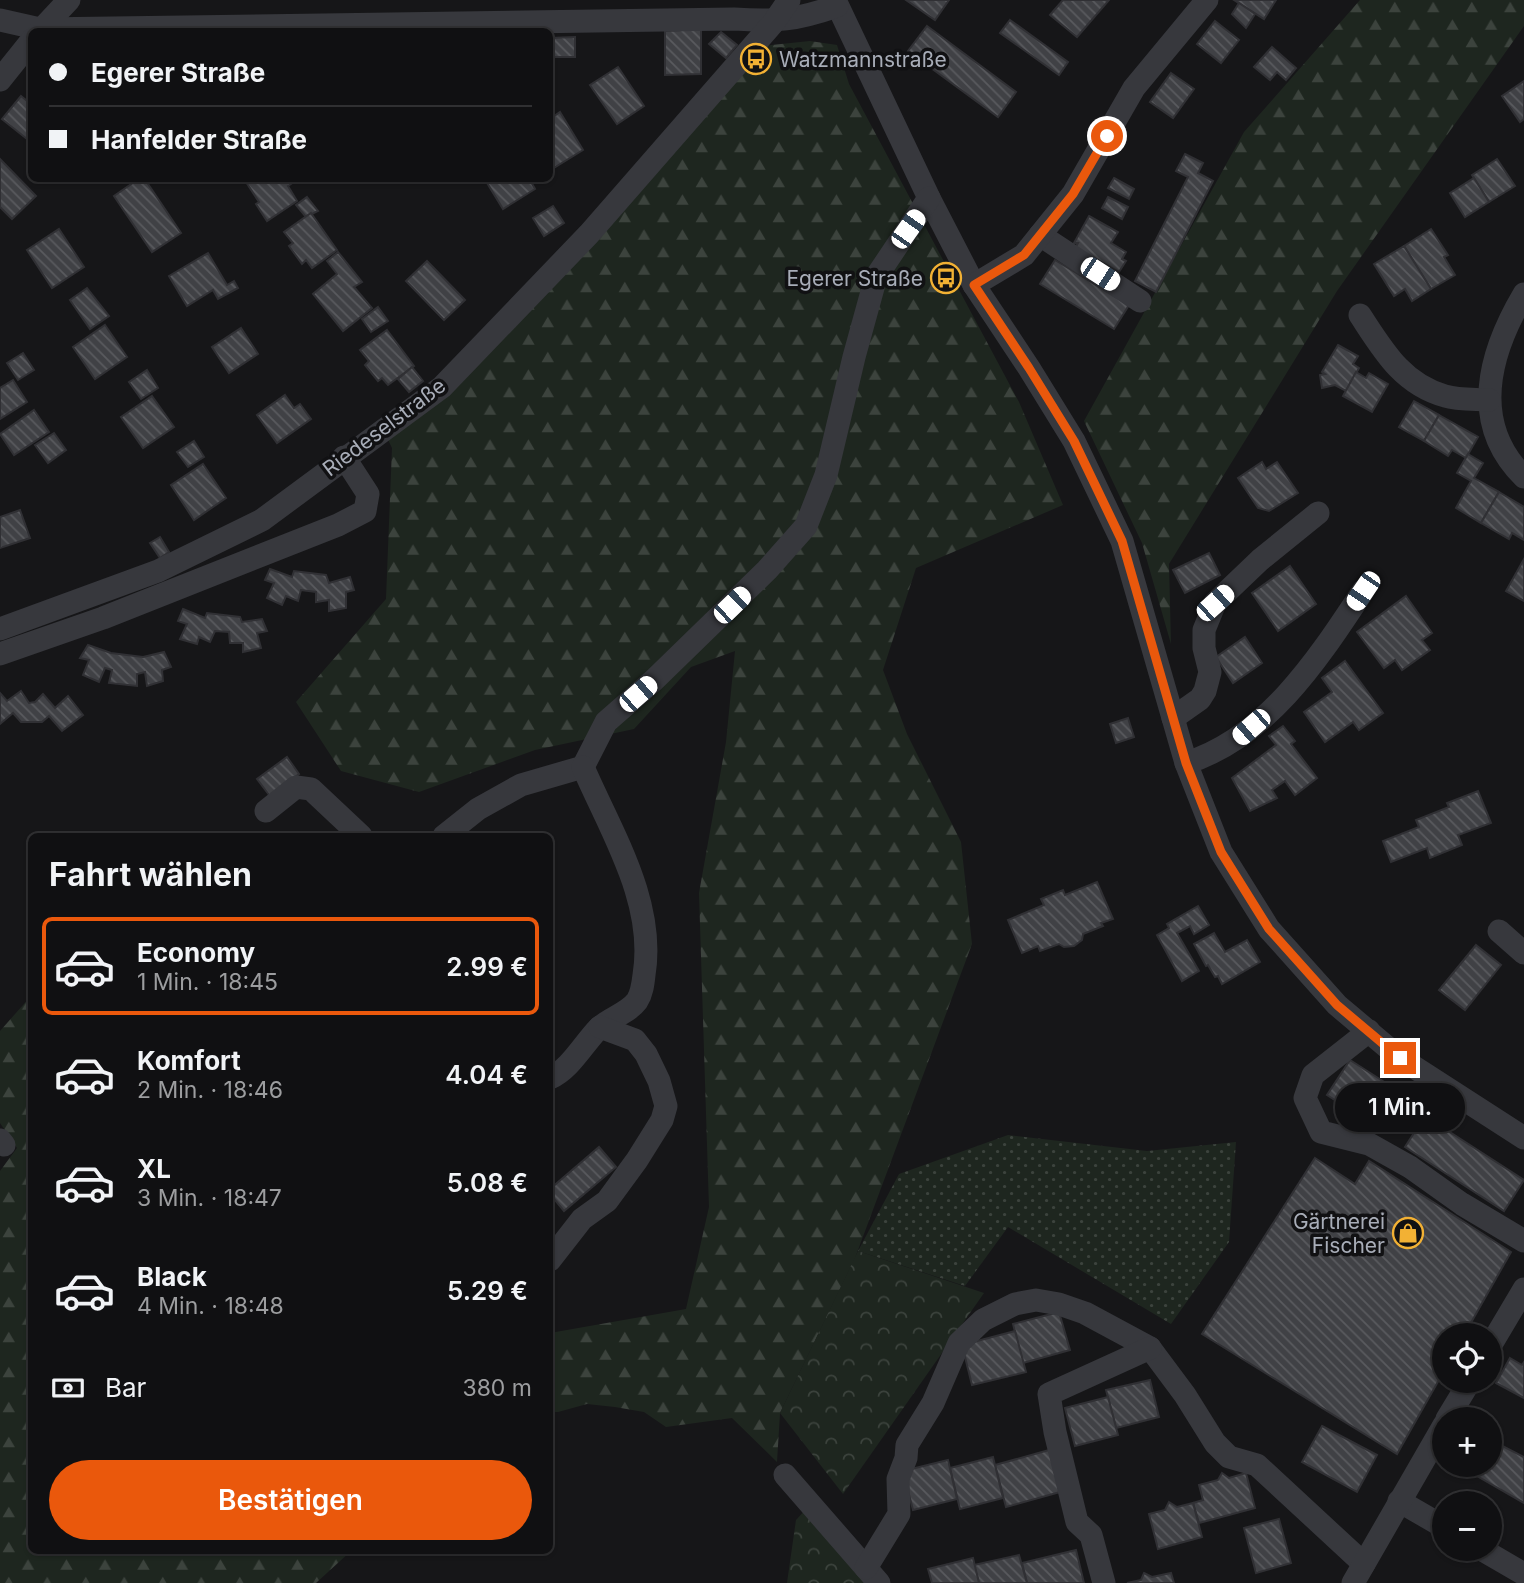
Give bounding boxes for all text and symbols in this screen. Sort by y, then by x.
bus stop icon: Watzmannstraße [739,42,773,76]
place label: Watzmannstraße [779,47,947,72]
text: Egerer Straße [91,57,265,88]
route start [1091,120,1123,152]
text: Hanfelder Straße [91,124,307,155]
car [888,206,929,252]
car [1077,254,1124,294]
bus stop icon: Egerer Straße [929,261,963,295]
place label: Egerer Straße [786,266,923,291]
street label: Riedeselstraße [318,373,450,481]
car [1343,568,1384,614]
car [1193,581,1238,625]
car [710,583,755,627]
car [616,672,661,716]
car [1229,705,1274,749]
text: Fahrt wählen [49,855,252,894]
icon: car [53,935,116,998]
text: Economy [137,937,255,968]
text: 2.99 € [446,951,528,982]
text: 1 Min. · 18:45 [137,968,278,996]
route end [1384,1042,1416,1074]
icon: car [53,1043,116,1106]
text: Komfort [137,1045,241,1076]
text: 4.04 € [445,1059,528,1090]
text: 2 Min. · 18:46 [137,1076,283,1104]
callout: 1 Min. [1335,1082,1465,1132]
text: 1 Min. [1368,1093,1432,1121]
icon: car [53,1151,116,1214]
text: XL [137,1153,171,1184]
text: 5.08 € [447,1167,528,1198]
text: 3 Min. · 18:47 [137,1184,282,1212]
place label: Gärtnerei Fischer [1293,1209,1385,1258]
shop icon: Gärtnerei Fischer [1391,1216,1425,1250]
icon: car [53,1259,116,1322]
text: Black [137,1261,207,1292]
text: 5.29 € [447,1275,528,1306]
text: 4 Min. · 18:48 [137,1292,284,1320]
map controls [1432,1323,1502,1561]
button: locate [1432,1323,1502,1393]
icon: cash [49,1369,87,1407]
text: Bar [105,1372,146,1403]
text: 380 m [462,1374,532,1402]
button: + [1432,1407,1502,1477]
button: Bestätigen [49,1460,532,1540]
button: − [1432,1491,1502,1561]

